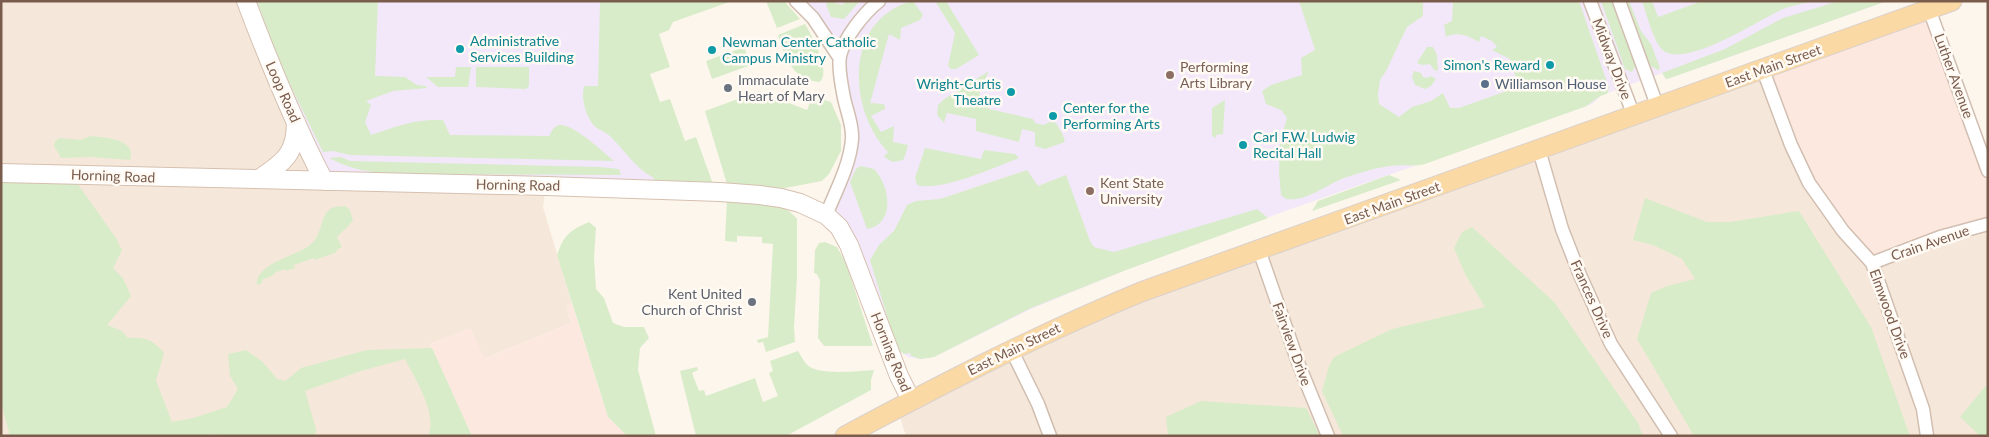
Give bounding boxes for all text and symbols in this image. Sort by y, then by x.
street label: Midway Drive [1589,16,1636,102]
street label: Luther Avenue [1931,31,1978,121]
place label: Administrative Services Building [470,32,574,65]
place label: Newman Center Catholic Campus Ministry [722,33,876,66]
street label: East Main Street [1722,40,1823,91]
marker: Administrative Services Building [454,43,466,55]
marker: Newman Center Catholic Campus Ministry [706,44,718,56]
place label: Simon's Reward [1443,56,1540,73]
place label: Performing Arts Library [1180,58,1253,91]
street label: Loop Road [262,59,304,125]
marker: Simon's Reward [1544,59,1556,71]
marker: Performing Arts Library [1164,69,1176,81]
place label: Immaculate Heart of Mary [738,71,825,104]
place label: Wright-Curtis Theatre [917,75,1001,108]
place label: Williamson House [1495,75,1606,92]
marker: Williamson House [1479,78,1491,90]
marker: Immaculate Heart of Mary [722,82,734,94]
marker: Wright-Curtis Theatre [1005,86,1017,98]
place label: Center for the Performing Arts [1063,99,1160,132]
marker: Center for the Performing Arts [1047,110,1059,122]
place label: Carl F.W. Ludwig Recital Hall [1253,128,1355,161]
marker: Carl F.W. Ludwig Recital Hall [1237,139,1249,151]
street label: Horning Road [71,166,155,185]
place label: Kent State University [1100,174,1164,207]
street label: Horning Road [476,175,560,194]
street label: East Main Street [1341,177,1442,228]
marker: Kent State University [1084,185,1096,197]
street label: Crain Avenue [1888,221,1971,264]
street label: Frances Drive [1568,257,1617,341]
street label: Elmwood Drive [1866,267,1915,361]
place label: Kent United Church of Christ [641,285,742,318]
marker: Kent United Church of Christ [746,296,758,308]
street label: Fairview Drive [1269,300,1315,388]
street label: Horning Road [868,309,915,394]
street label: East Main Street [965,319,1063,378]

